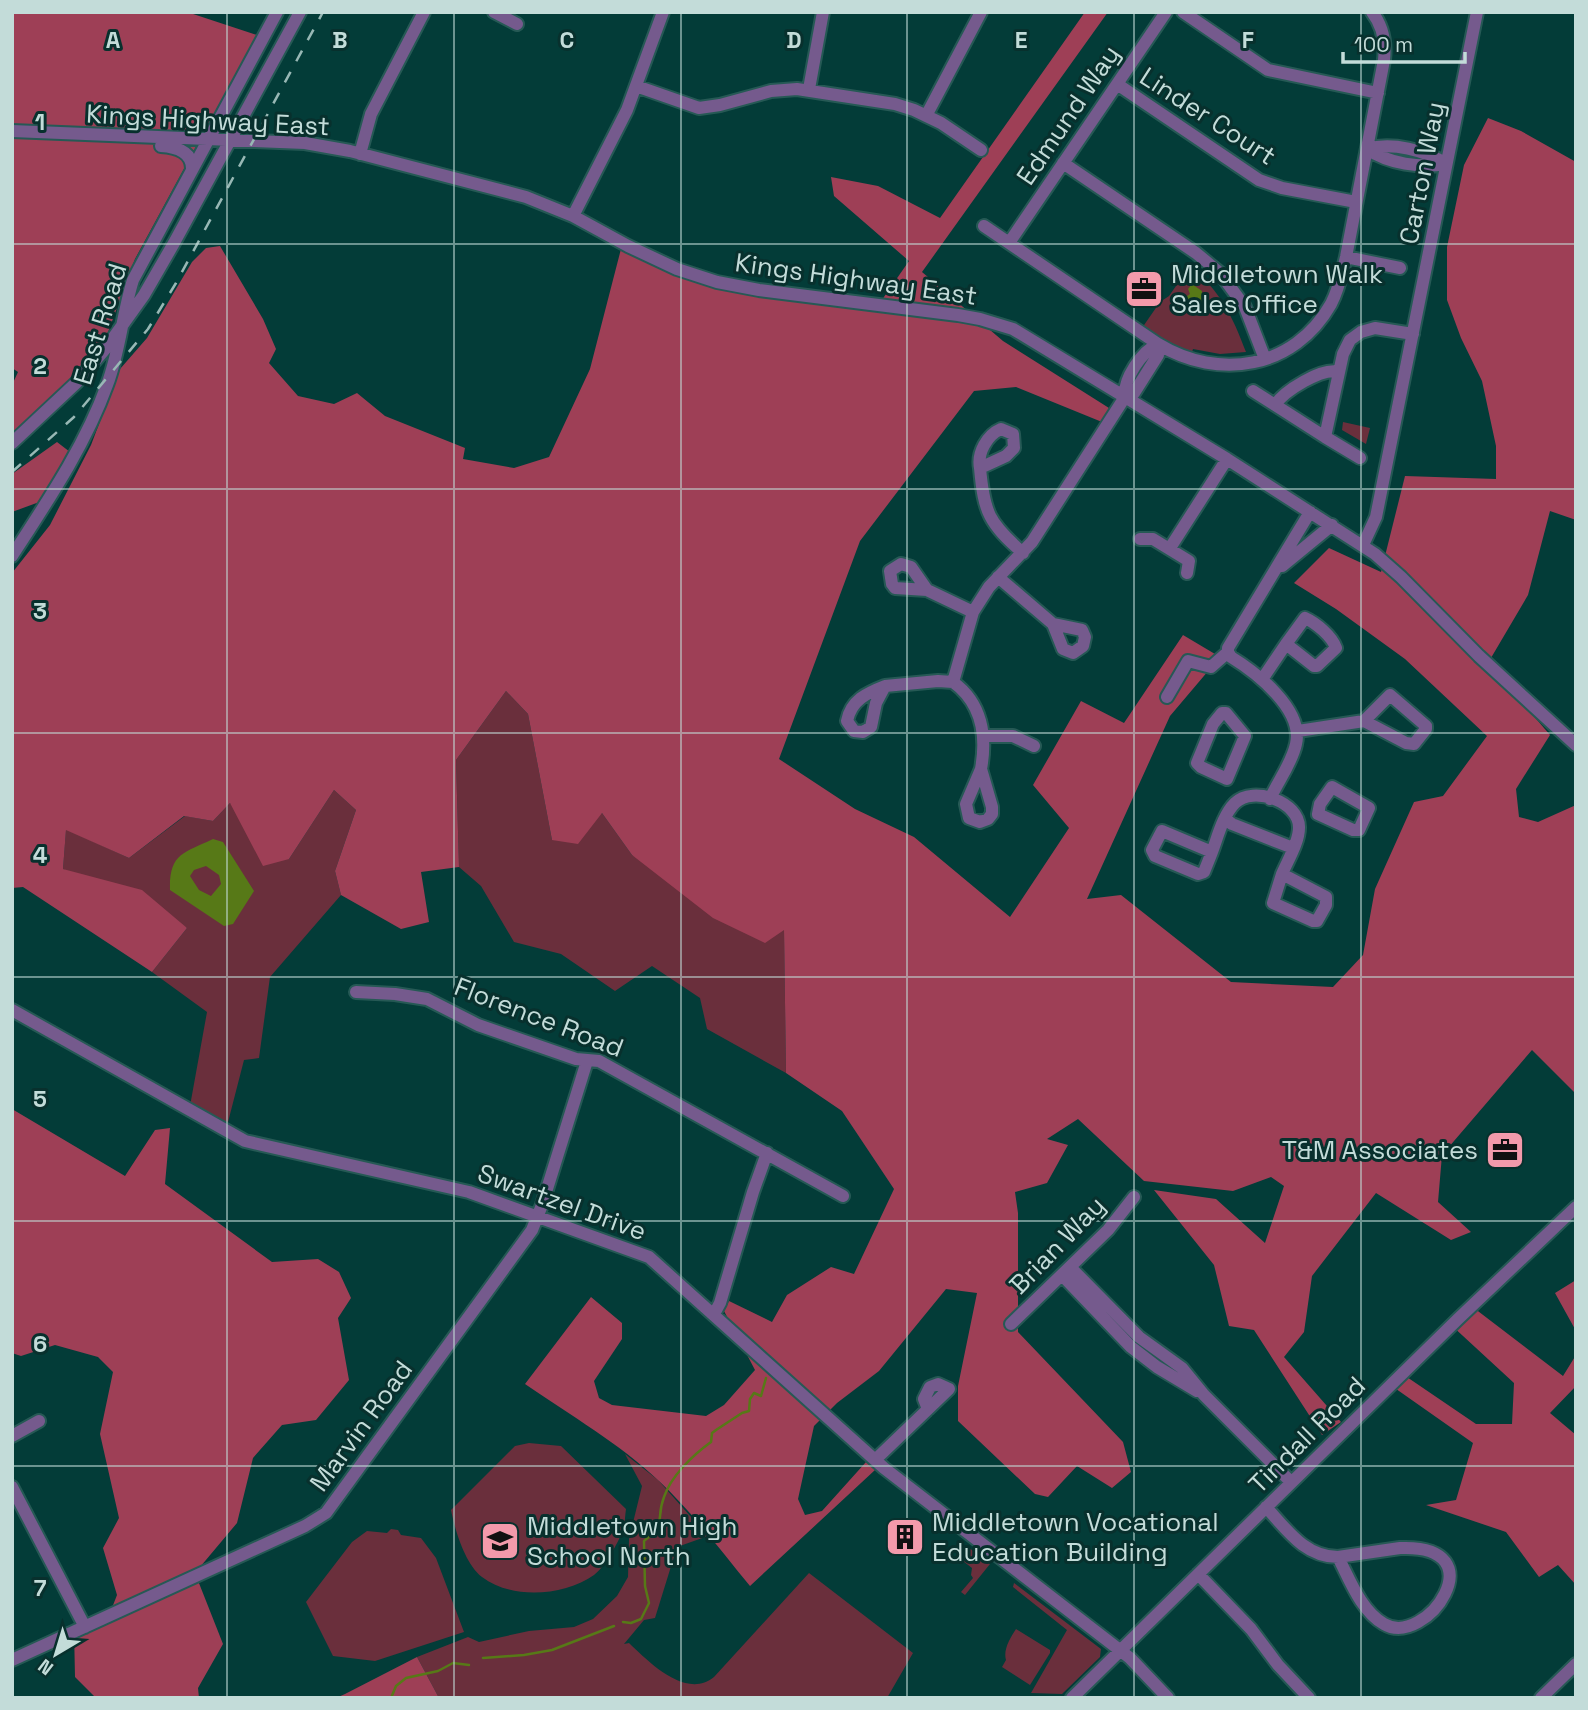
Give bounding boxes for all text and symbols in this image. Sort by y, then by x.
scale bar [1343,21,1466,65]
text: A [106,25,121,55]
text: B [332,25,348,55]
text: C [560,25,574,55]
text: D [786,25,802,55]
text: F [1242,25,1254,55]
text: 100 m [1354,31,1413,58]
street label: Edmund Way [1010,39,1126,191]
street label: Linder Court [1134,59,1282,173]
street label: Kings Highway East [85,97,331,143]
street label: Carton Way [1392,99,1452,247]
text: 1 [35,107,45,137]
street label: Kings Highway East [733,245,979,313]
place label: Middletown Walk Sales Office [1171,257,1383,321]
street label: East Road [65,259,135,389]
office icon: Middletown Walk Sales Office [1123,268,1165,310]
text: 2 [33,351,47,381]
text: 3 [33,596,47,626]
text: 4 [33,840,48,870]
street label: Florence Road [450,969,628,1065]
text: 5 [33,1084,47,1114]
office icon: T&M Associates [1484,1129,1526,1171]
place label: T&M Associates [1282,1133,1478,1167]
street label: Swartzel Drive [473,1156,651,1248]
street label: Brian Way [1002,1189,1112,1301]
text: 6 [33,1329,47,1359]
street label: Marvin Road [302,1354,420,1498]
street label: Tindall Road [1241,1369,1373,1501]
place label: Middletown Vocational Education Building [932,1505,1219,1569]
place label: Middletown High School North [527,1509,737,1573]
building icon: Middletown Vocational Education Building [884,1516,926,1558]
school or university icon: Middletown High School North [479,1520,521,1562]
text: 7 [34,1573,47,1603]
north arrow [21,1619,91,1689]
text: N [33,1653,59,1681]

